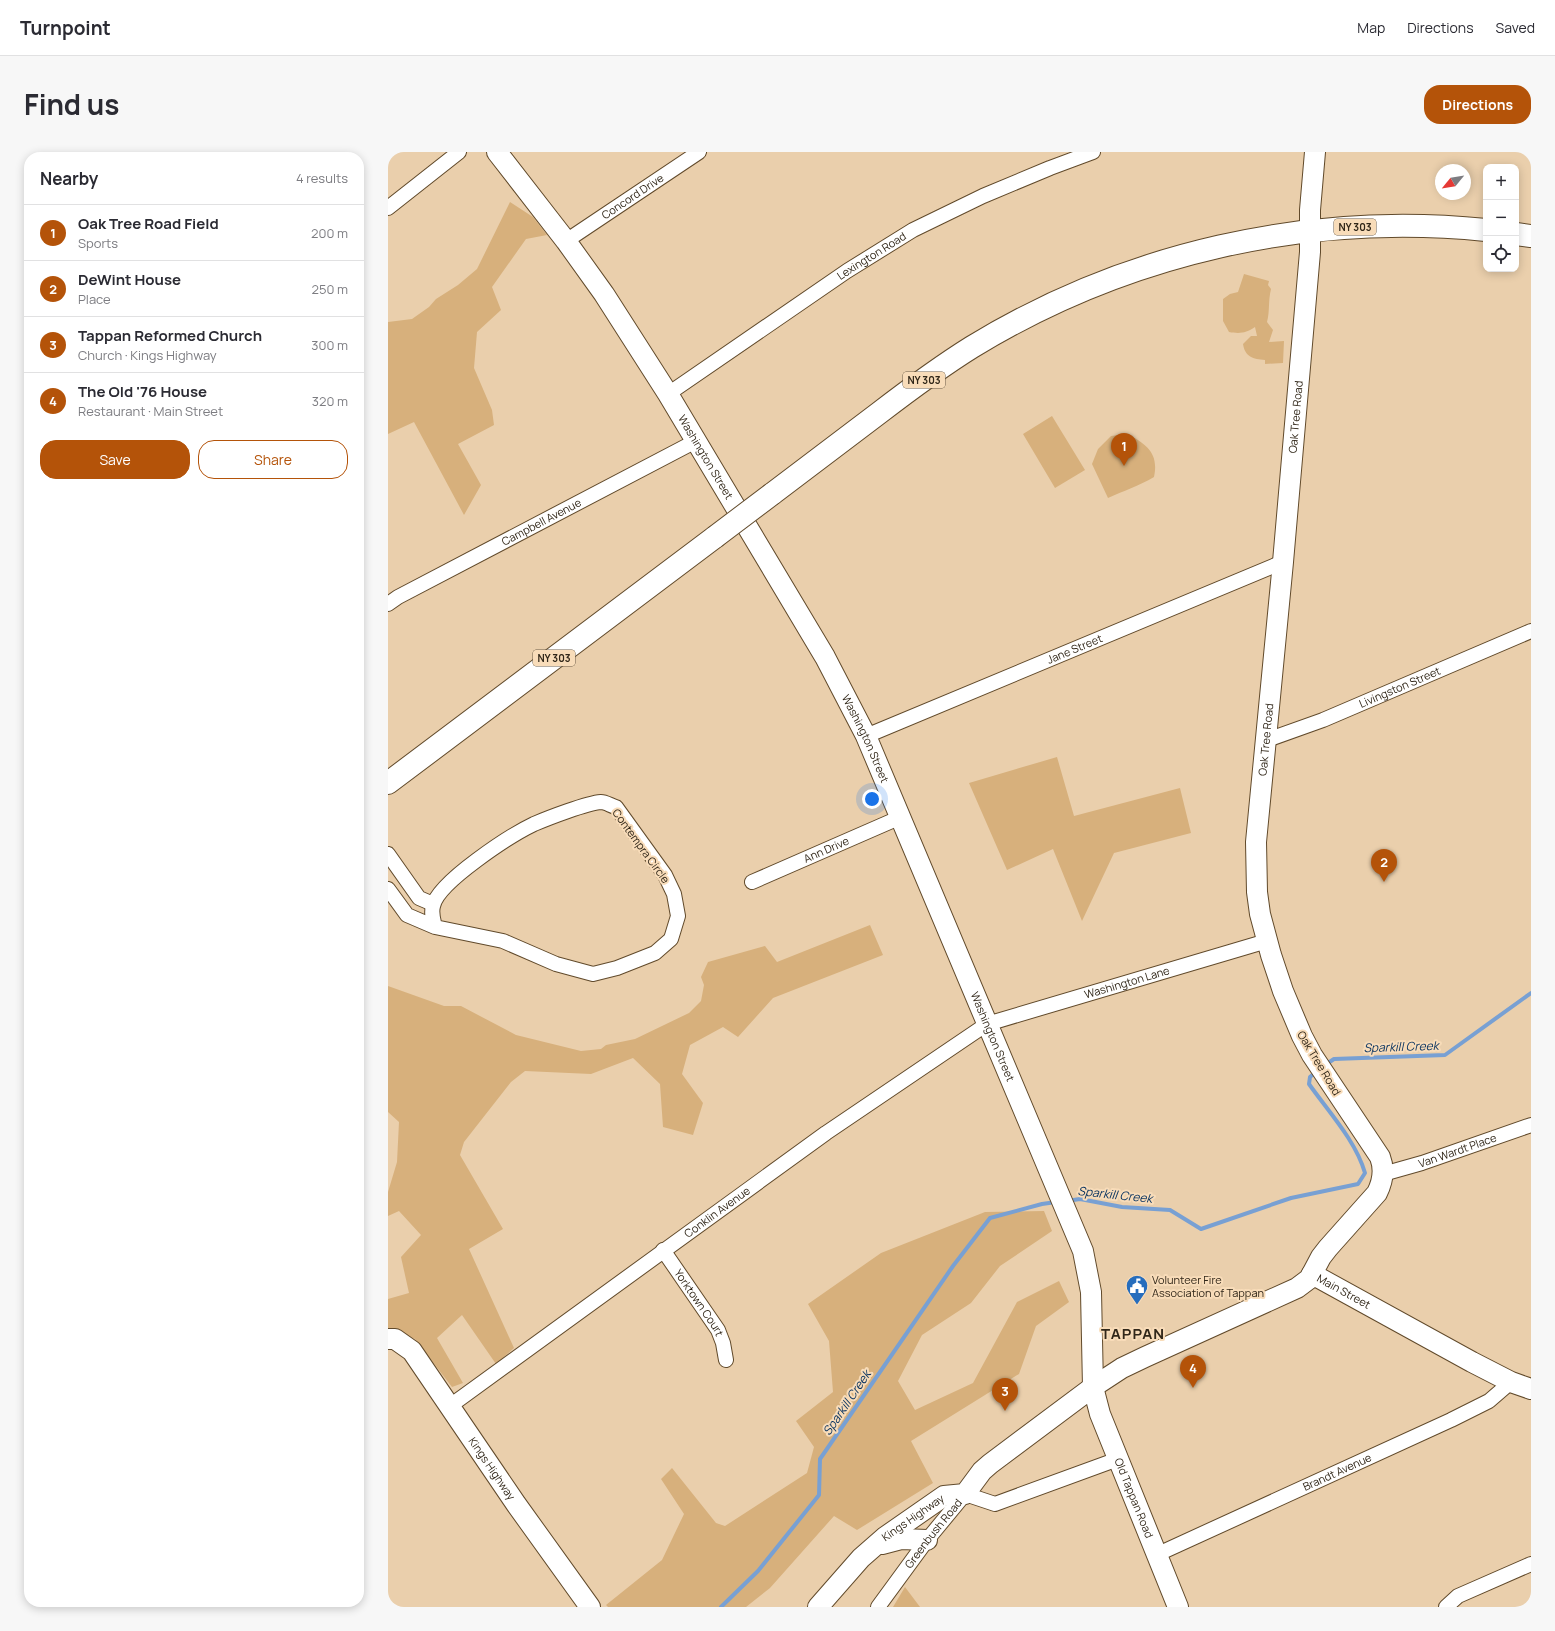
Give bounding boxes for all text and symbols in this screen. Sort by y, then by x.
text: Turnpoint [20,15,111,41]
text: Map [1357,18,1385,37]
text: Directions [1407,18,1474,37]
text: Saved [1496,18,1535,37]
text: Find us [24,85,119,123]
button: Directions [1424,85,1531,124]
north arrow [1435,164,1471,200]
map controls [1483,164,1519,272]
button: + [1483,164,1519,200]
text: Nearby [40,167,98,190]
text: 4 results [296,169,348,187]
street label: Concord Drive [598,170,667,222]
button: − [1483,200,1519,236]
text: Oak Tree Road Field [78,213,219,234]
road number: NY 303 [1334,219,1376,235]
text: 1 [50,224,56,242]
text: 200 m [311,224,348,242]
street label: Lexington Road [834,228,909,283]
text: Sports [78,234,118,252]
button: locate [1483,236,1519,272]
text: DeWint House [78,269,181,290]
text: 2 [49,280,57,298]
text: 250 m [312,280,348,298]
text: Place [78,290,111,308]
text: Tappan Reformed Church [78,325,262,346]
text: 3 [49,336,57,354]
text: 300 m [311,336,348,354]
text: Church · Kings Highway [78,346,217,364]
road number: NY 303 [903,372,945,388]
street label: Oak Tree Road [1285,380,1306,454]
text: The Old '76 House [78,381,207,402]
text: 4 [49,392,57,410]
text: 320 m [312,392,348,410]
text: Restaurant · Main Street [78,402,223,420]
street label: Washington Street [675,412,737,502]
pin: 1 [1111,433,1137,466]
button: Save [40,440,190,479]
button: Share [198,440,348,479]
street label: Campbell Avenue [499,494,584,549]
street label: Jane Street [1044,630,1104,667]
road number: NY 303 [533,650,575,666]
street label: Livingston Street [1357,663,1443,711]
street label: Washington Street [839,692,893,785]
street label: Oak Tree Road [1254,703,1276,776]
your location [862,789,882,809]
street label: Contempra Circle [609,806,674,886]
street label: Ann Drive [801,832,852,866]
pin: 2 [1371,849,1397,882]
street label: Washington Lane [1082,962,1172,1002]
street label: Washington Street [968,989,1019,1083]
street label: Oak Tree Road [1294,1028,1345,1098]
water label: Sparkill Creek [1363,1037,1441,1056]
street label: Van Wardt Place [1417,1129,1499,1171]
street label: Conklin Avenue [681,1182,753,1241]
water label: Sparkill Creek [1077,1182,1155,1207]
street label: Yorktown Court [671,1266,728,1338]
street label: Main Street [1314,1270,1373,1312]
place label: Volunteer Fire Association of Tappan [1152,1272,1264,1300]
public building icon: Volunteer Fire Association of Tappan [1124,1273,1150,1306]
district label: TAPPAN [1101,1323,1165,1344]
pin: 4 [1180,1355,1206,1388]
water label: Sparkill Creek [819,1365,876,1439]
pin: 3 [992,1378,1018,1411]
street label: Kings Highway [466,1434,519,1503]
street label: Brandt Avenue [1300,1449,1374,1494]
street label: Old Tappan Road [1111,1456,1157,1540]
street label: Kings Highway [878,1490,947,1544]
street label: Greenbush Road [901,1495,965,1571]

